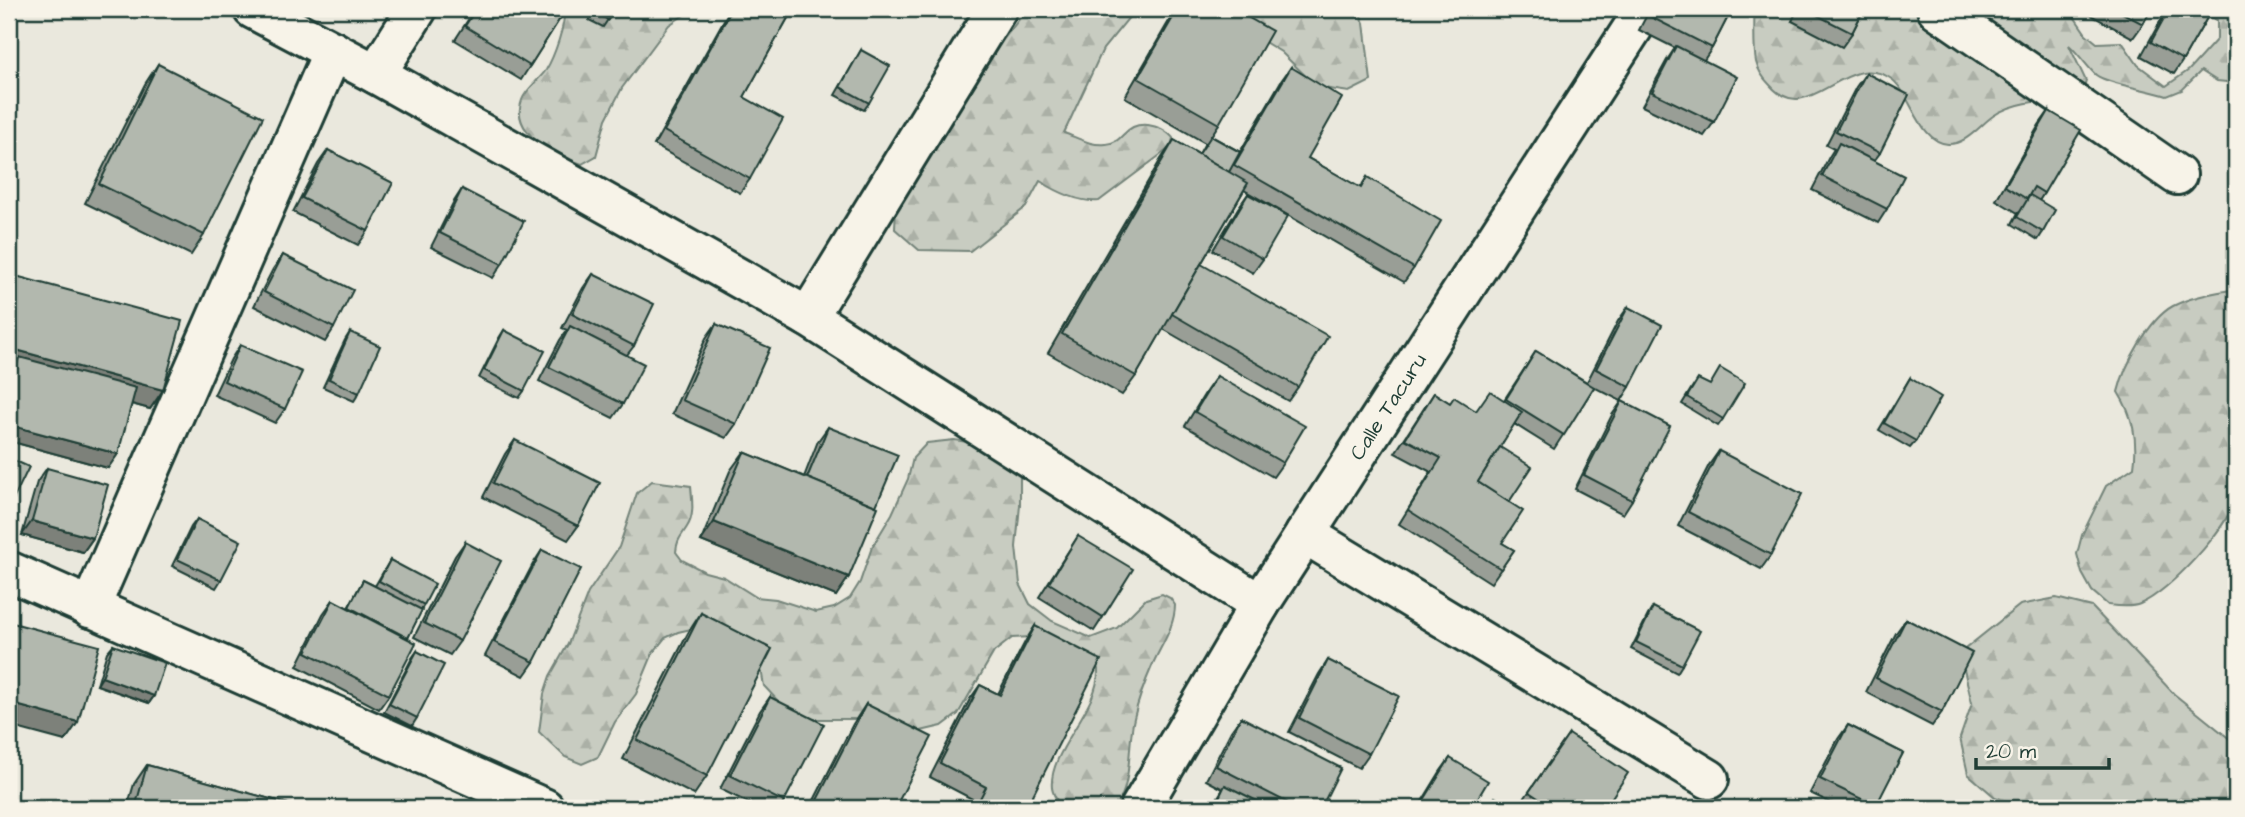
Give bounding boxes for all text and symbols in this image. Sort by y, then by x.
street label: Calle Tacuru [1343,347,1434,466]
scale bar [1976,726,2108,770]
text: 20 m [1986,737,2037,766]

